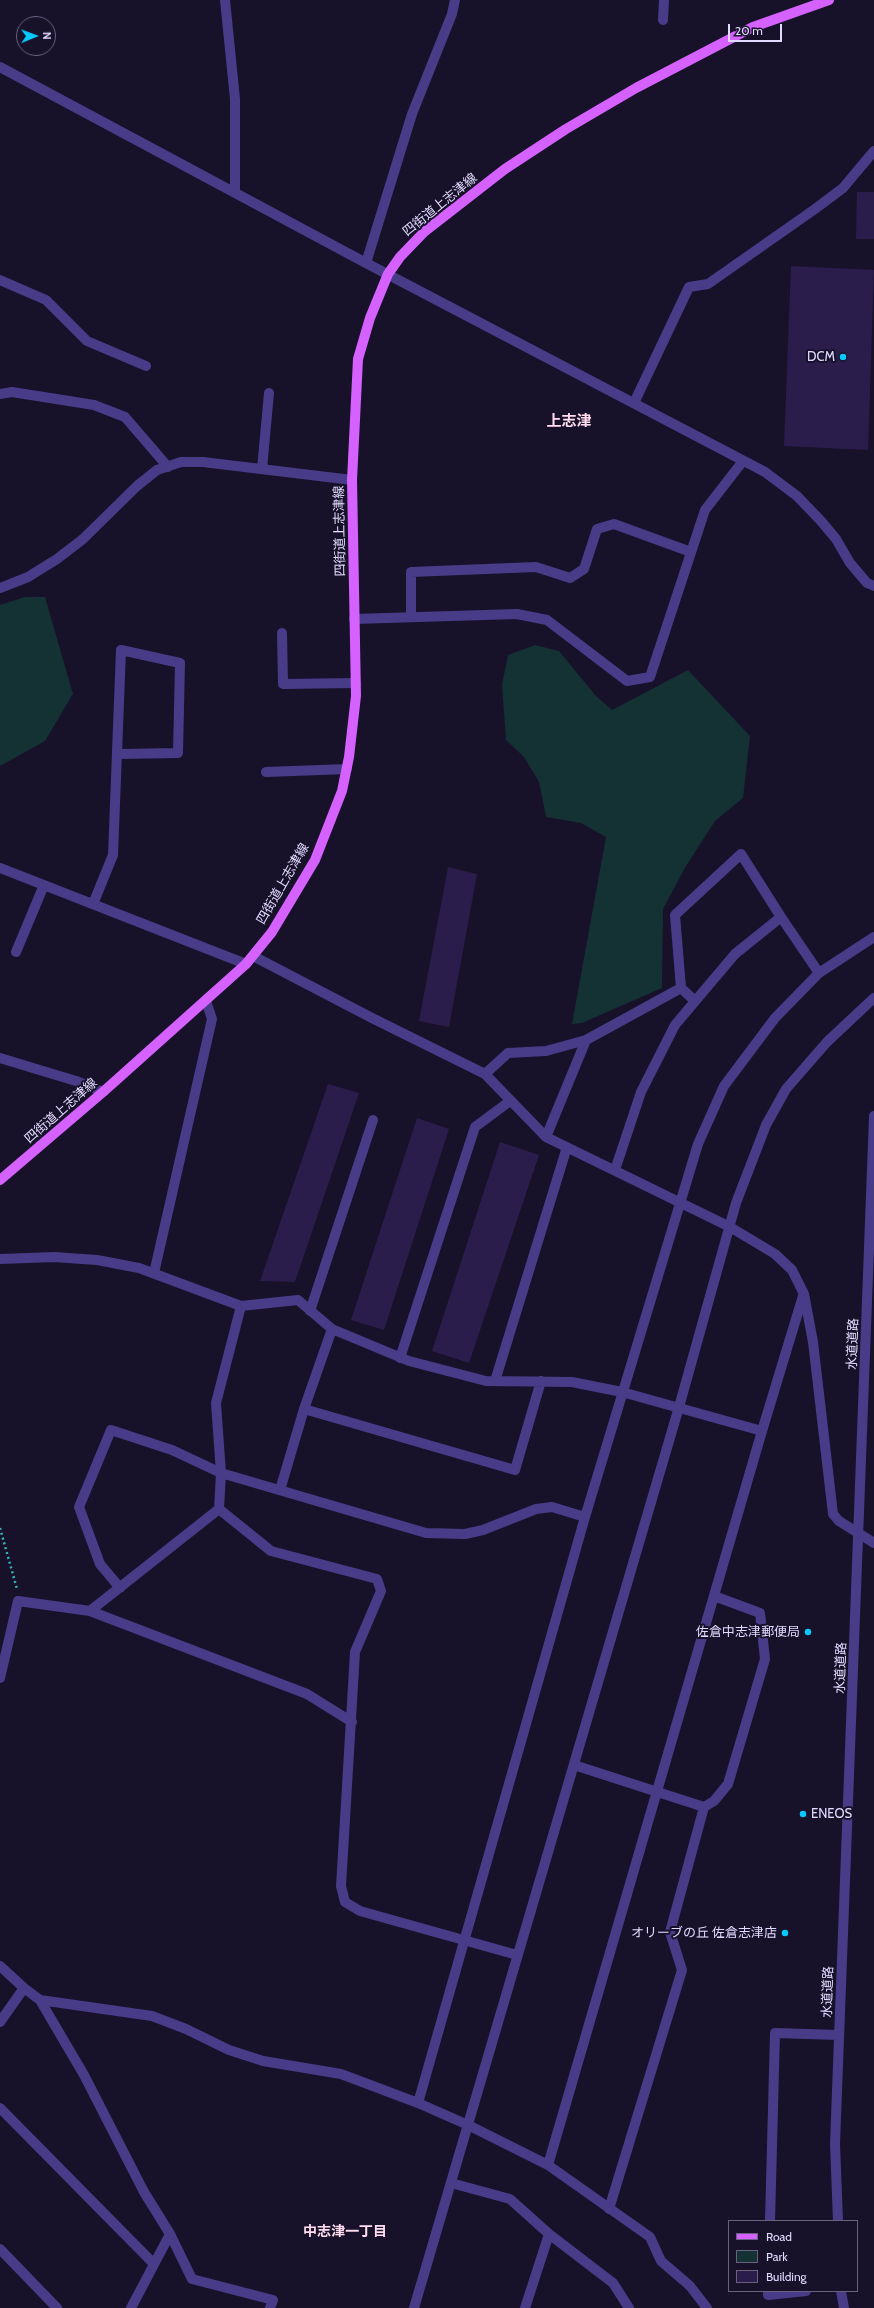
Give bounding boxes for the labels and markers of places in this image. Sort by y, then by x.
place label: DCM [807,349,835,365]
marker: DCM [838,352,848,362]
place label: 佐倉中志津郵便局 [696,1624,800,1640]
marker: 佐倉中志津郵便局 [803,1627,813,1637]
place label: ENEOS [811,1806,852,1822]
marker: ENEOS [798,1809,808,1819]
place label: オリーブの丘 佐倉志津店 [631,1925,777,1941]
marker: オリーブの丘 佐倉志津店 [780,1928,790,1938]

